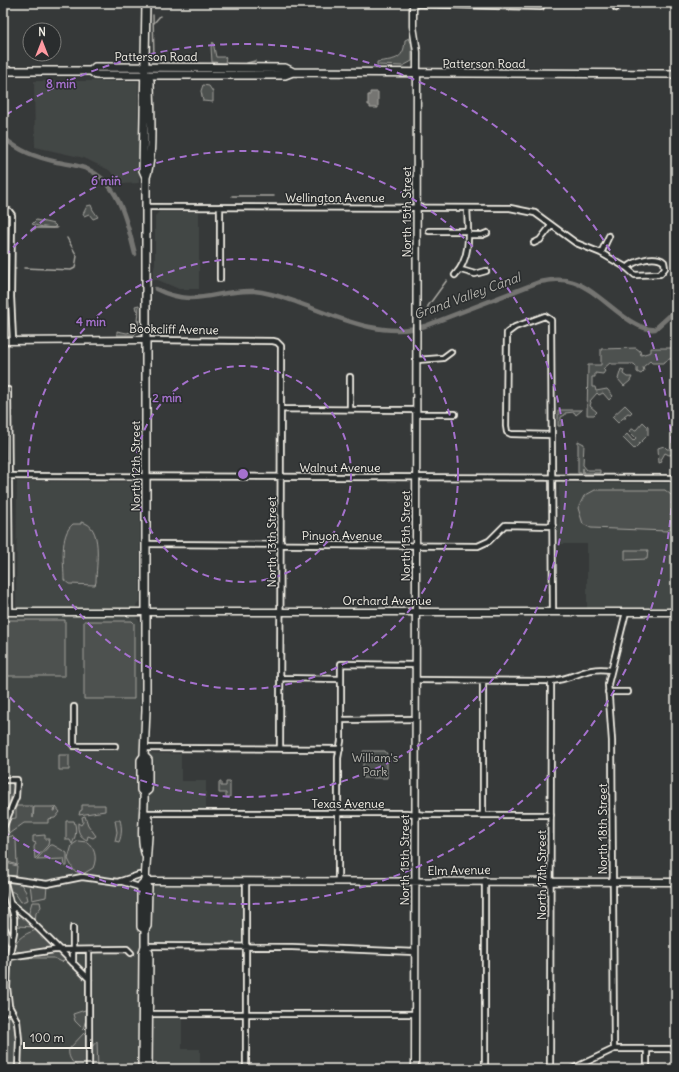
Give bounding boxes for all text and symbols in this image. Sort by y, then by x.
north arrow [22,22,62,62]
text: N [38,25,46,39]
street label: Patterson Road [114,49,198,64]
street label: Patterson Road [442,56,526,71]
text: 8 min [46,76,76,91]
street label: North 15th Street [399,166,414,258]
text: 6 min [91,173,121,188]
street label: Wellington Avenue [285,190,385,205]
water label: Grand Valley Canal [411,268,525,323]
text: 4 min [76,314,106,329]
street label: Bookcliff Avenue [129,321,219,337]
text: 2 min [152,390,182,405]
street label: North 12th Street [128,421,143,511]
street label: Walnut Avenue [299,460,381,475]
centre of rings [236,467,250,481]
street label: North 15th Street [398,490,413,582]
street label: North 13th Street [264,496,279,588]
street label: Pinyon Avenue [302,528,382,543]
street label: Orchard Avenue [343,593,431,608]
park label: William's Park [352,750,398,779]
street label: North 18th Street [595,783,610,875]
street label: Texas Avenue [311,796,385,811]
street label: North 15th Street [397,814,412,906]
street label: North 17th Street [534,830,549,920]
street label: Elm Avenue [427,862,491,878]
scale bar [24,1024,91,1050]
text: 100 m [30,1030,64,1045]

